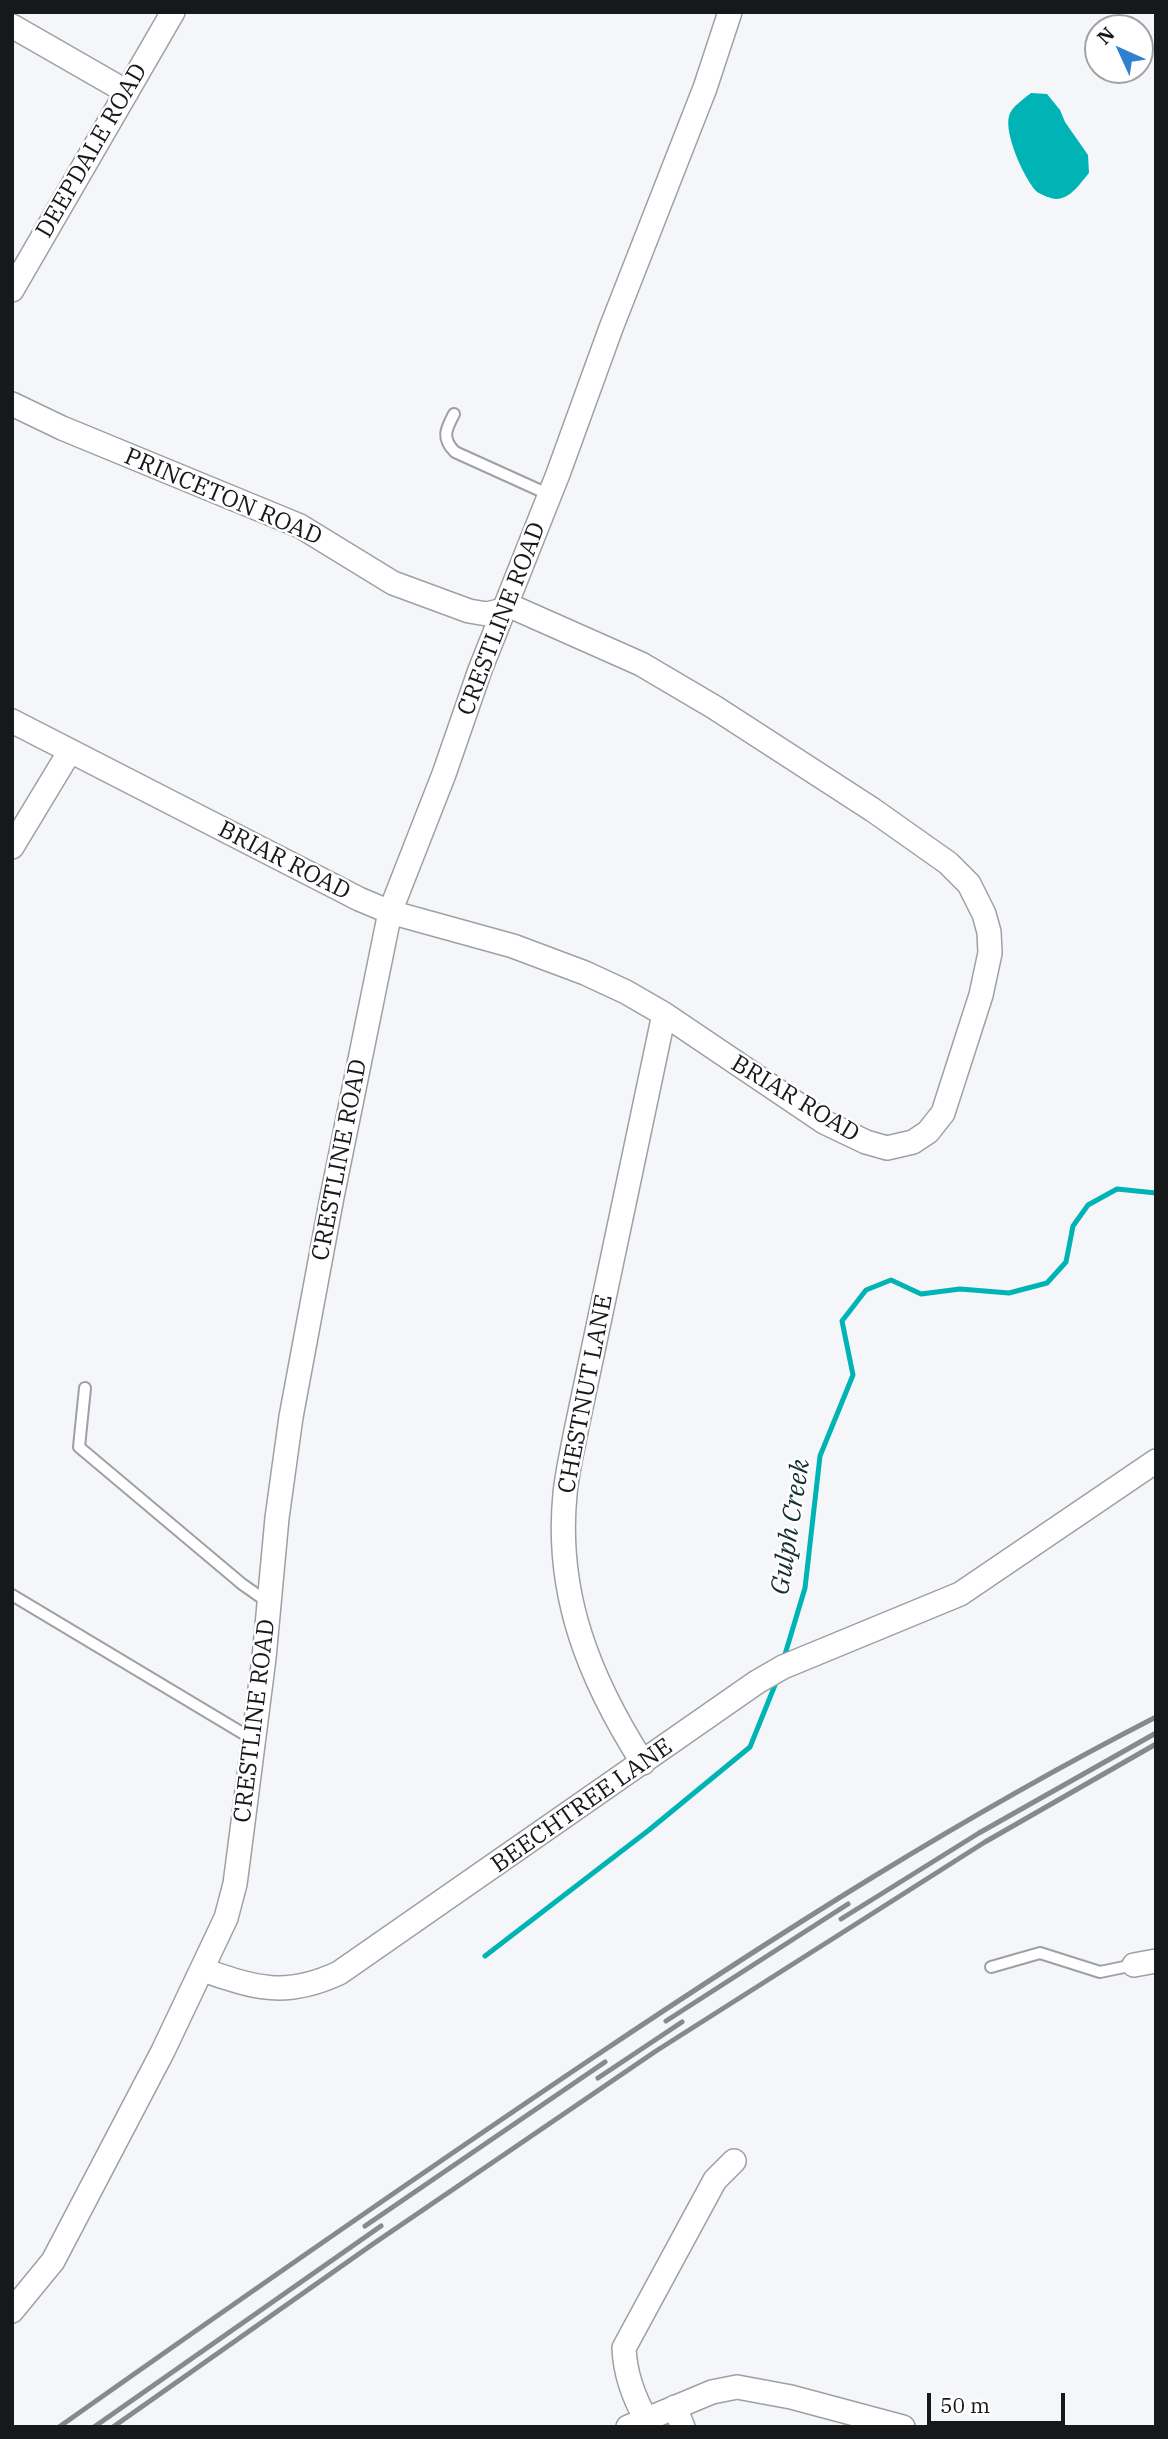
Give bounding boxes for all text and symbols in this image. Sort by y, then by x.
north arrow [1084,14,1154,84]
text: N [1092,22,1119,49]
street label: DEEPDALE ROAD [30,59,154,243]
street label: PRINCETON ROAD [120,442,326,552]
street label: CRESTLINE ROAD [452,518,552,720]
street label: BRIAR ROAD [213,815,355,907]
street label: BRIAR ROAD [726,1049,864,1149]
street label: CRESTLINE ROAD [306,1057,374,1263]
street label: CHESTNUT LANE [553,1292,619,1496]
water label: Gulph Creek [765,1457,817,1597]
street label: CRESTLINE ROAD [228,1618,282,1824]
street label: BEECHTREE LANE [486,1733,678,1879]
scale bar [930,2380,1068,2424]
text: 50 m [940,2391,990,2419]

